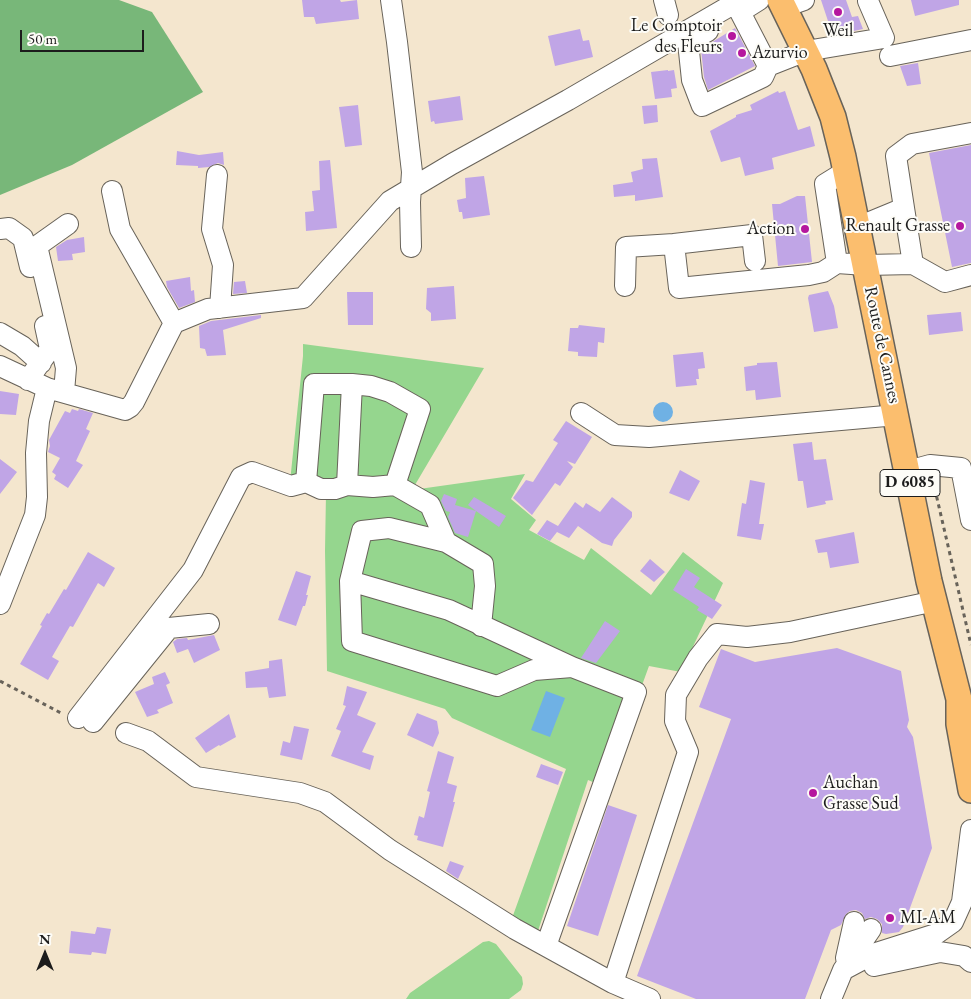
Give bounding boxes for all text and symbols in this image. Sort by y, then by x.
marker: Weil [832,6,844,18]
place label: Le Comptoir des Fleurs [631,15,722,58]
scale bar [22,20,146,52]
place label: Weil [823,20,853,42]
text: 50 m [28,29,57,48]
marker: Le Comptoir des Fleurs [726,30,738,42]
place label: Azurvio [752,42,808,64]
marker: Azurvio [736,47,748,59]
place label: Renault Grasse [845,215,950,237]
place label: Action [747,218,795,240]
marker: Renault Grasse [954,220,966,232]
marker: Action [799,223,811,235]
street label: Route de Cannes [859,285,905,405]
road number: D 6085 [880,469,940,496]
place label: Auchan Grasse Sud [823,772,899,814]
marker: Auchan Grasse Sud [807,787,819,799]
place label: MI-AM [900,907,956,929]
marker: MI-AM [884,912,896,924]
north arrow [20,929,70,979]
text: N [39,930,51,948]

